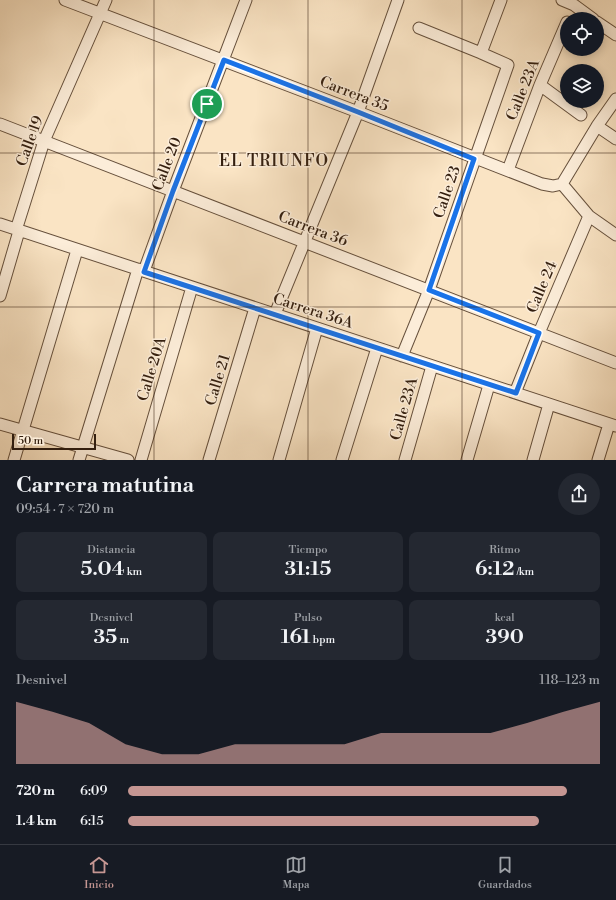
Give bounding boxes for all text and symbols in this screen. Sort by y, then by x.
map controls [560,12,604,108]
button: locate [560,12,604,56]
street label: Calle 23A [502,56,544,123]
button: layers [560,64,604,108]
street label: Carrera 35 [317,72,391,116]
pin [190,87,224,121]
icon: arrive [196,93,218,115]
street label: Calle 19 [12,113,48,169]
street label: Calle 20 [148,134,186,194]
district label: EL TRIUNFO [219,151,329,171]
street label: Calle 23 [429,163,465,221]
street label: Carrera 36 [275,207,351,251]
street label: Calle 24 [523,258,562,316]
street label: Carrera 36A [270,289,356,333]
street label: Calle 20A [133,334,171,403]
street label: Calle 21 [201,352,235,408]
street label: Calle 23A [386,375,422,443]
scale bar [12,432,96,451]
text: 50 m [18,434,43,448]
text: Carrera matutina [16,472,194,499]
button: share [558,473,600,515]
text: 09:54 · 7 × 720 m [16,501,114,517]
text: Distancia [87,543,135,557]
text: Tiempo [289,543,327,557]
text: Ritmo [489,543,520,557]
text: 5.04 [80,557,125,582]
text: 31:15 [285,557,331,582]
text: 6:12 [475,557,515,582]
text: km [125,565,142,579]
text: /km [515,565,534,579]
text: Desnivel [90,611,133,625]
text: Pulso [294,611,322,625]
text: kcal [495,611,515,625]
text: 35 [94,625,117,650]
text: 161 [281,625,311,650]
text: 390 [486,625,524,650]
text: m [117,633,129,647]
text: bpm [311,633,335,647]
text: Desnivel [16,672,67,688]
text: 118–123 m [539,672,600,688]
text: 720 m [16,783,55,799]
text: 6:09 [80,783,107,799]
text: 1.4 km [16,813,57,829]
text: 6:15 [80,813,104,829]
tab: Inicio [84,854,114,892]
tab: Mapa [282,854,310,892]
tab: Guardados [478,854,532,892]

